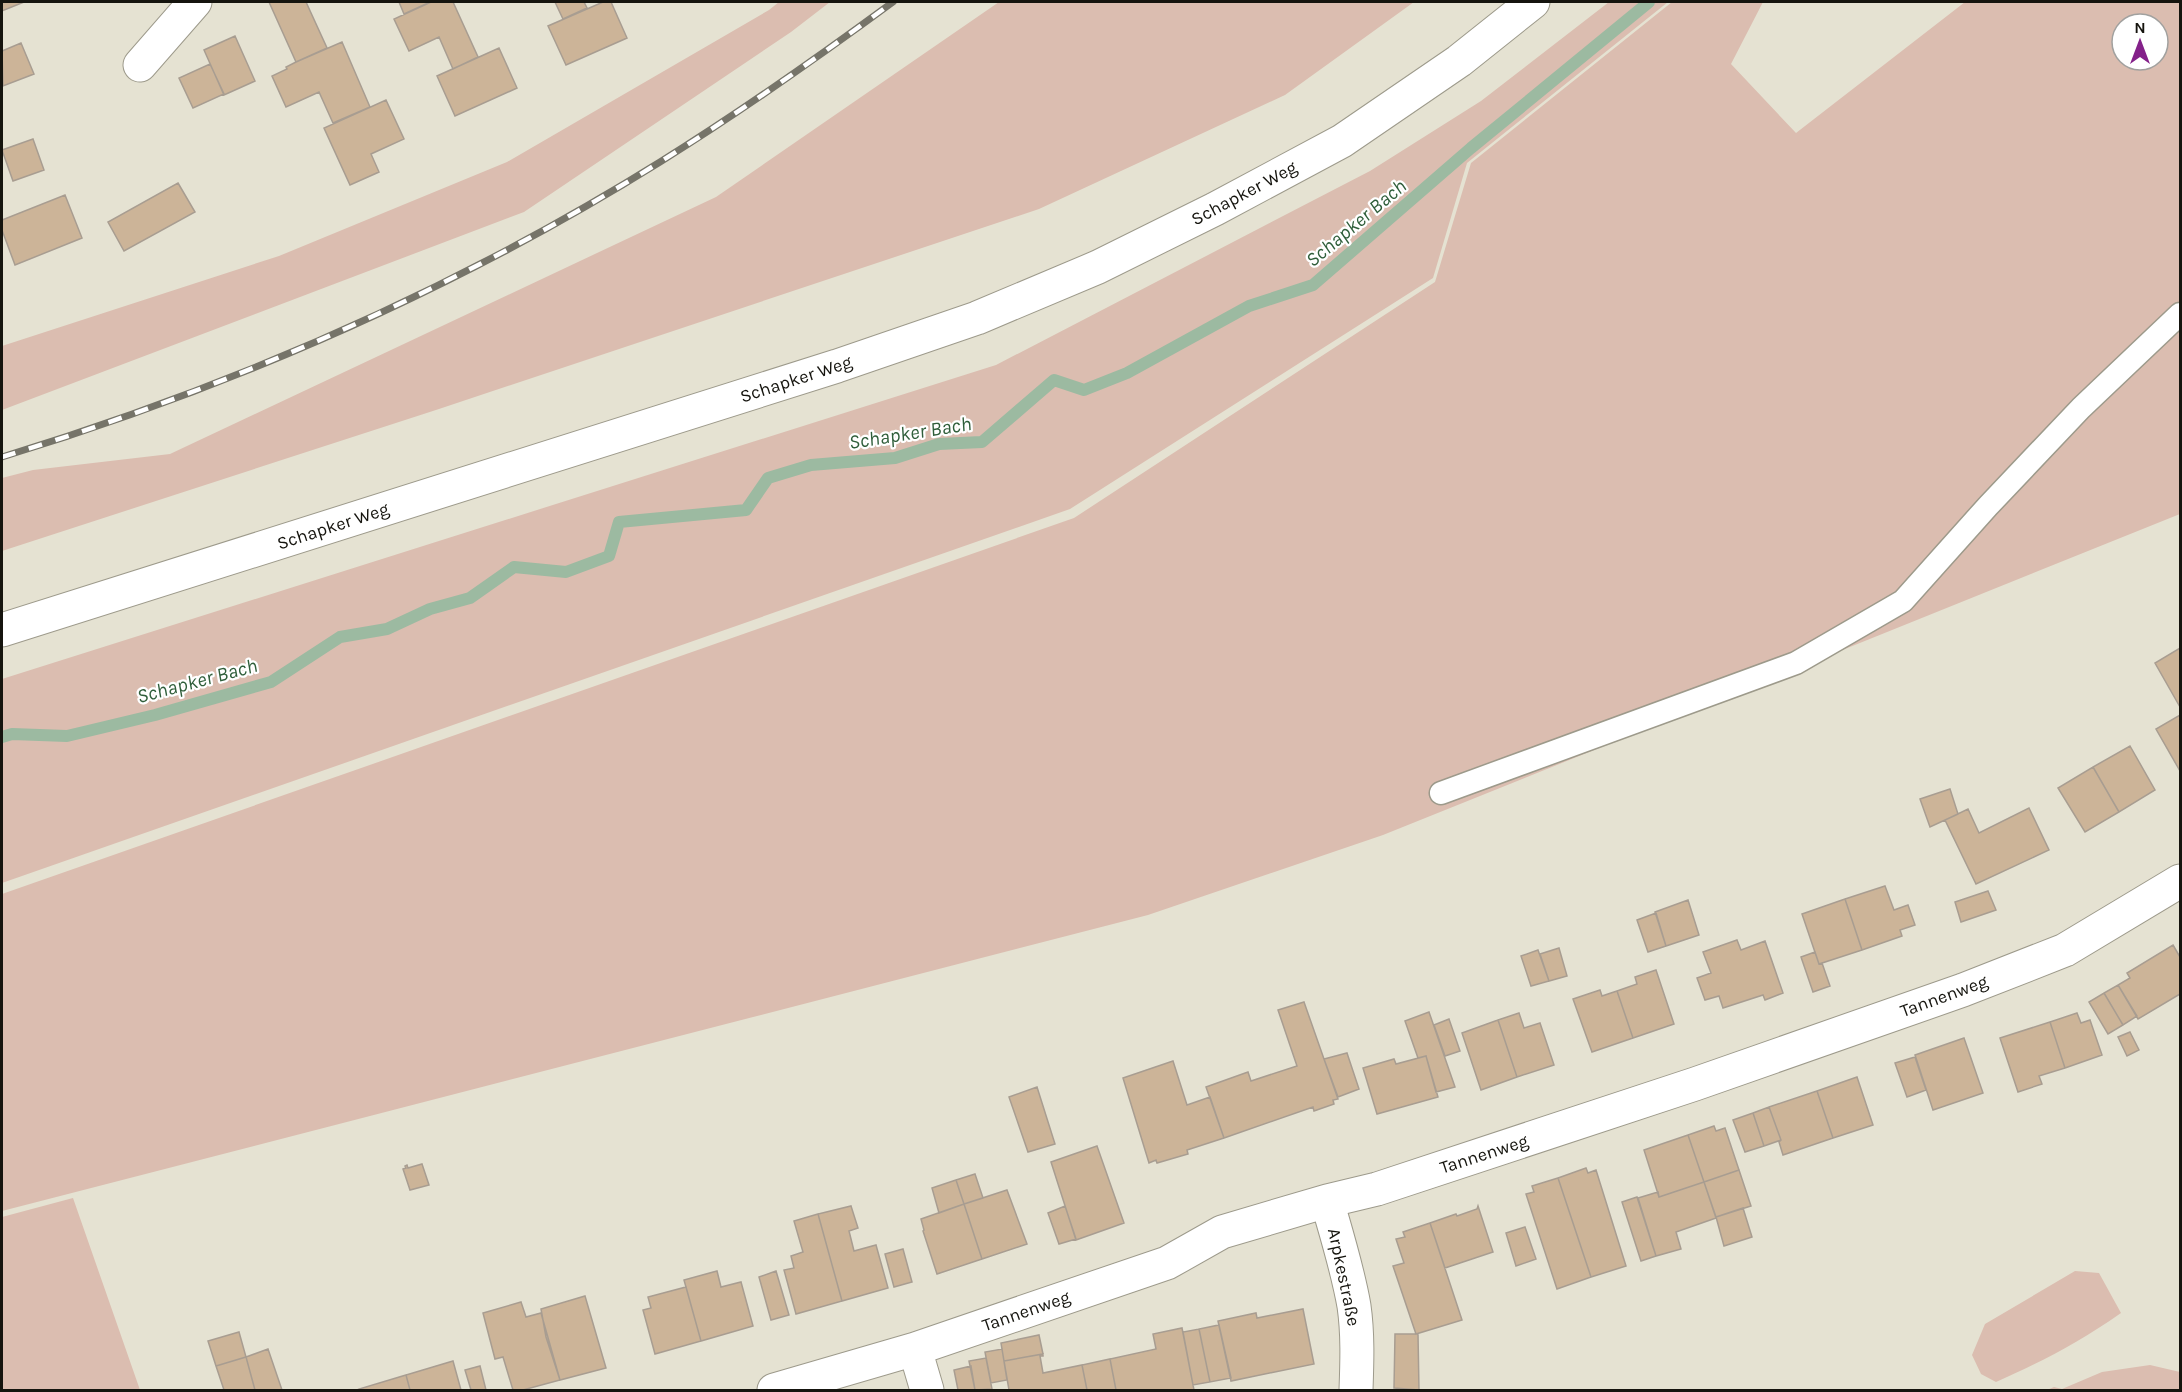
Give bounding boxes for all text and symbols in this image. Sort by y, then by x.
north arrow [2110,12,2170,72]
text: N [2134,18,2146,37]
street label: Schapker Weg [1187,156,1301,230]
water label: Schapker Bach [1301,174,1411,272]
street label: Schapker Weg [737,351,855,407]
water label: Schapker Bach [847,412,973,454]
street label: Schapker Weg [274,498,392,554]
water label: Schapker Bach [134,654,260,708]
street label: Tannenweg [1897,970,1991,1022]
street label: Tannenweg [1437,1129,1531,1179]
street label: Arpkestraße [1323,1226,1365,1328]
street label: Tannenweg [979,1286,1073,1336]

